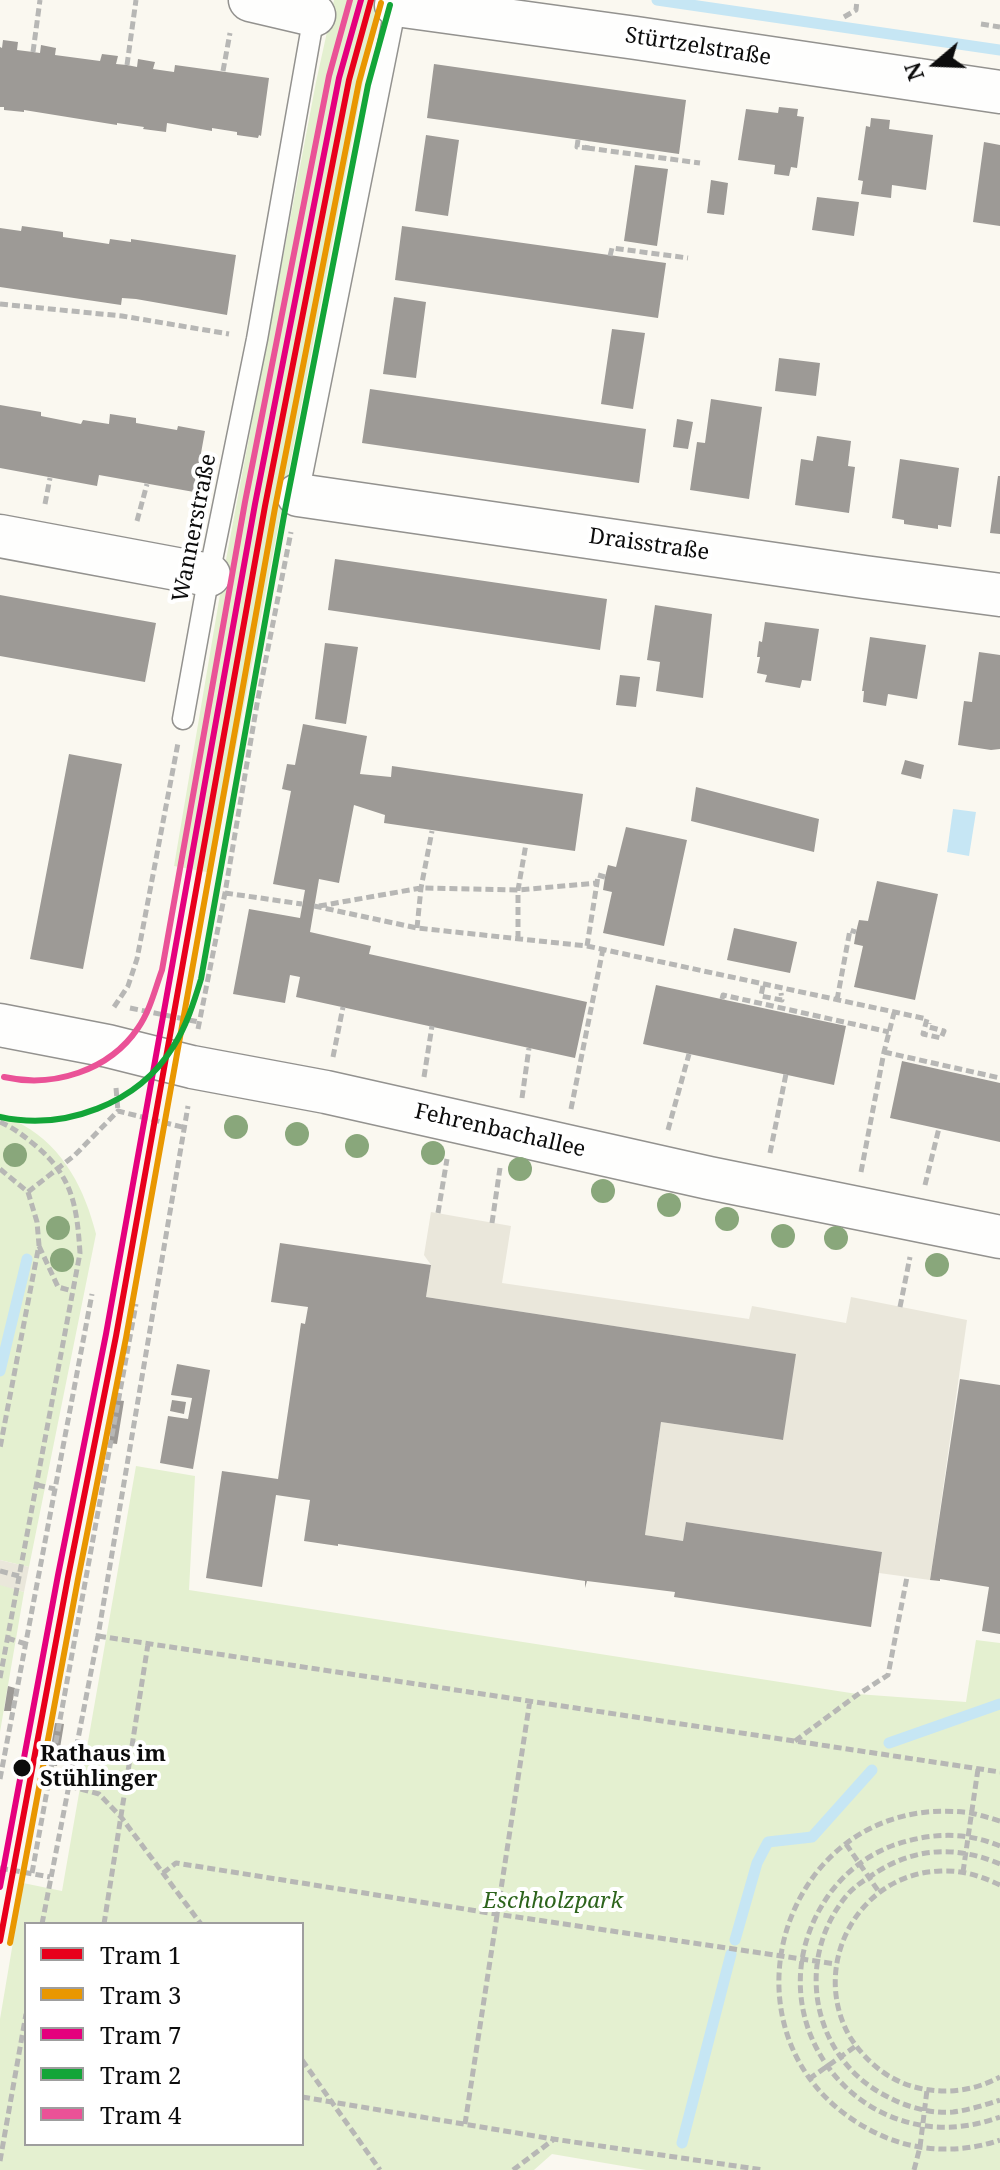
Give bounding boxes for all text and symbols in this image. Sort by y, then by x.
street label: Stürtzelstraße [623,22,773,72]
north arrow [896,24,976,104]
text: N [896,59,930,85]
street label: Wannerstraße [168,452,222,604]
street label: Draisstraße [587,523,711,567]
street label: Fehrenbachallee [412,1099,588,1163]
place label: Rathaus im Stühlinger [40,1742,166,1794]
marker: Rathaus im Stühlinger [11,1757,33,1779]
park label: Eschholzpark [483,1889,623,1915]
legend [24,1922,304,2146]
text: Tram 1 [100,1938,181,1971]
text: Tram 3 [100,1978,181,2011]
text: Tram 7 [100,2018,181,2051]
text: Tram 2 [100,2058,181,2091]
text: Tram 4 [100,2098,181,2131]

